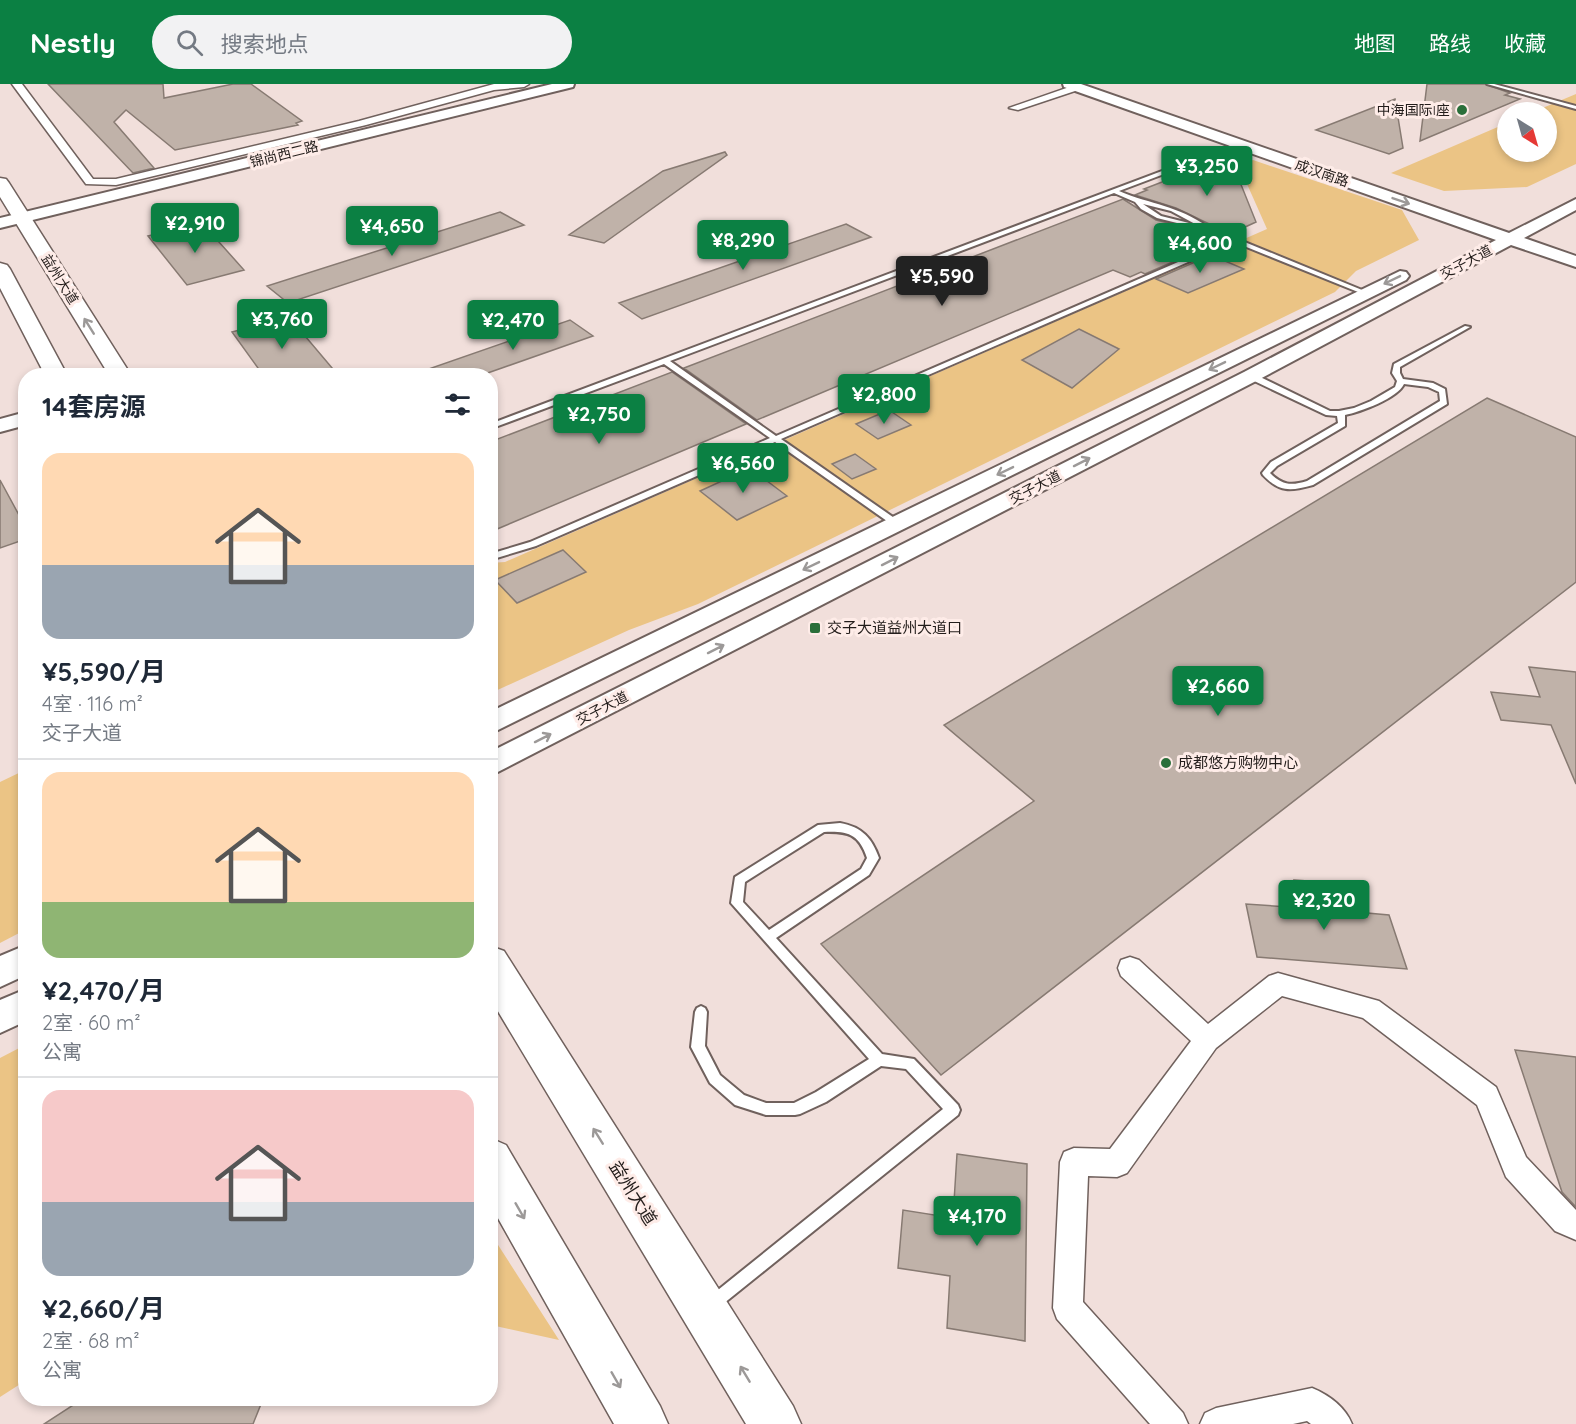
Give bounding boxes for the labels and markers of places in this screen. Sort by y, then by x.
place label: 中海国际I座 [1377,101,1450,119]
marker: 中海国际I座 [1455,103,1469,117]
pin: ¥3,250 [1158,146,1256,197]
pin: ¥2,910 [146,203,244,254]
pin: ¥4,650 [343,206,441,257]
pin: ¥8,290 [694,220,792,271]
pin: ¥4,600 [1151,223,1249,274]
pin: ¥5,590 [893,256,991,307]
pin: ¥3,760 [233,299,331,350]
pin: ¥2,470 [464,300,562,351]
pin: ¥2,800 [835,374,933,425]
pin: ¥2,750 [550,394,648,445]
pin: ¥6,560 [694,443,792,494]
place label: 交子大道益州大道口 [827,618,962,637]
marker: 交子大道益州大道口 [808,621,822,635]
pin: ¥2,660 [1169,666,1267,717]
place label: 成都悠方购物中心 [1178,753,1298,772]
marker: 成都悠方购物中心 [1159,756,1173,770]
pin: ¥2,320 [1275,880,1373,931]
pin: ¥4,170 [928,1196,1026,1247]

